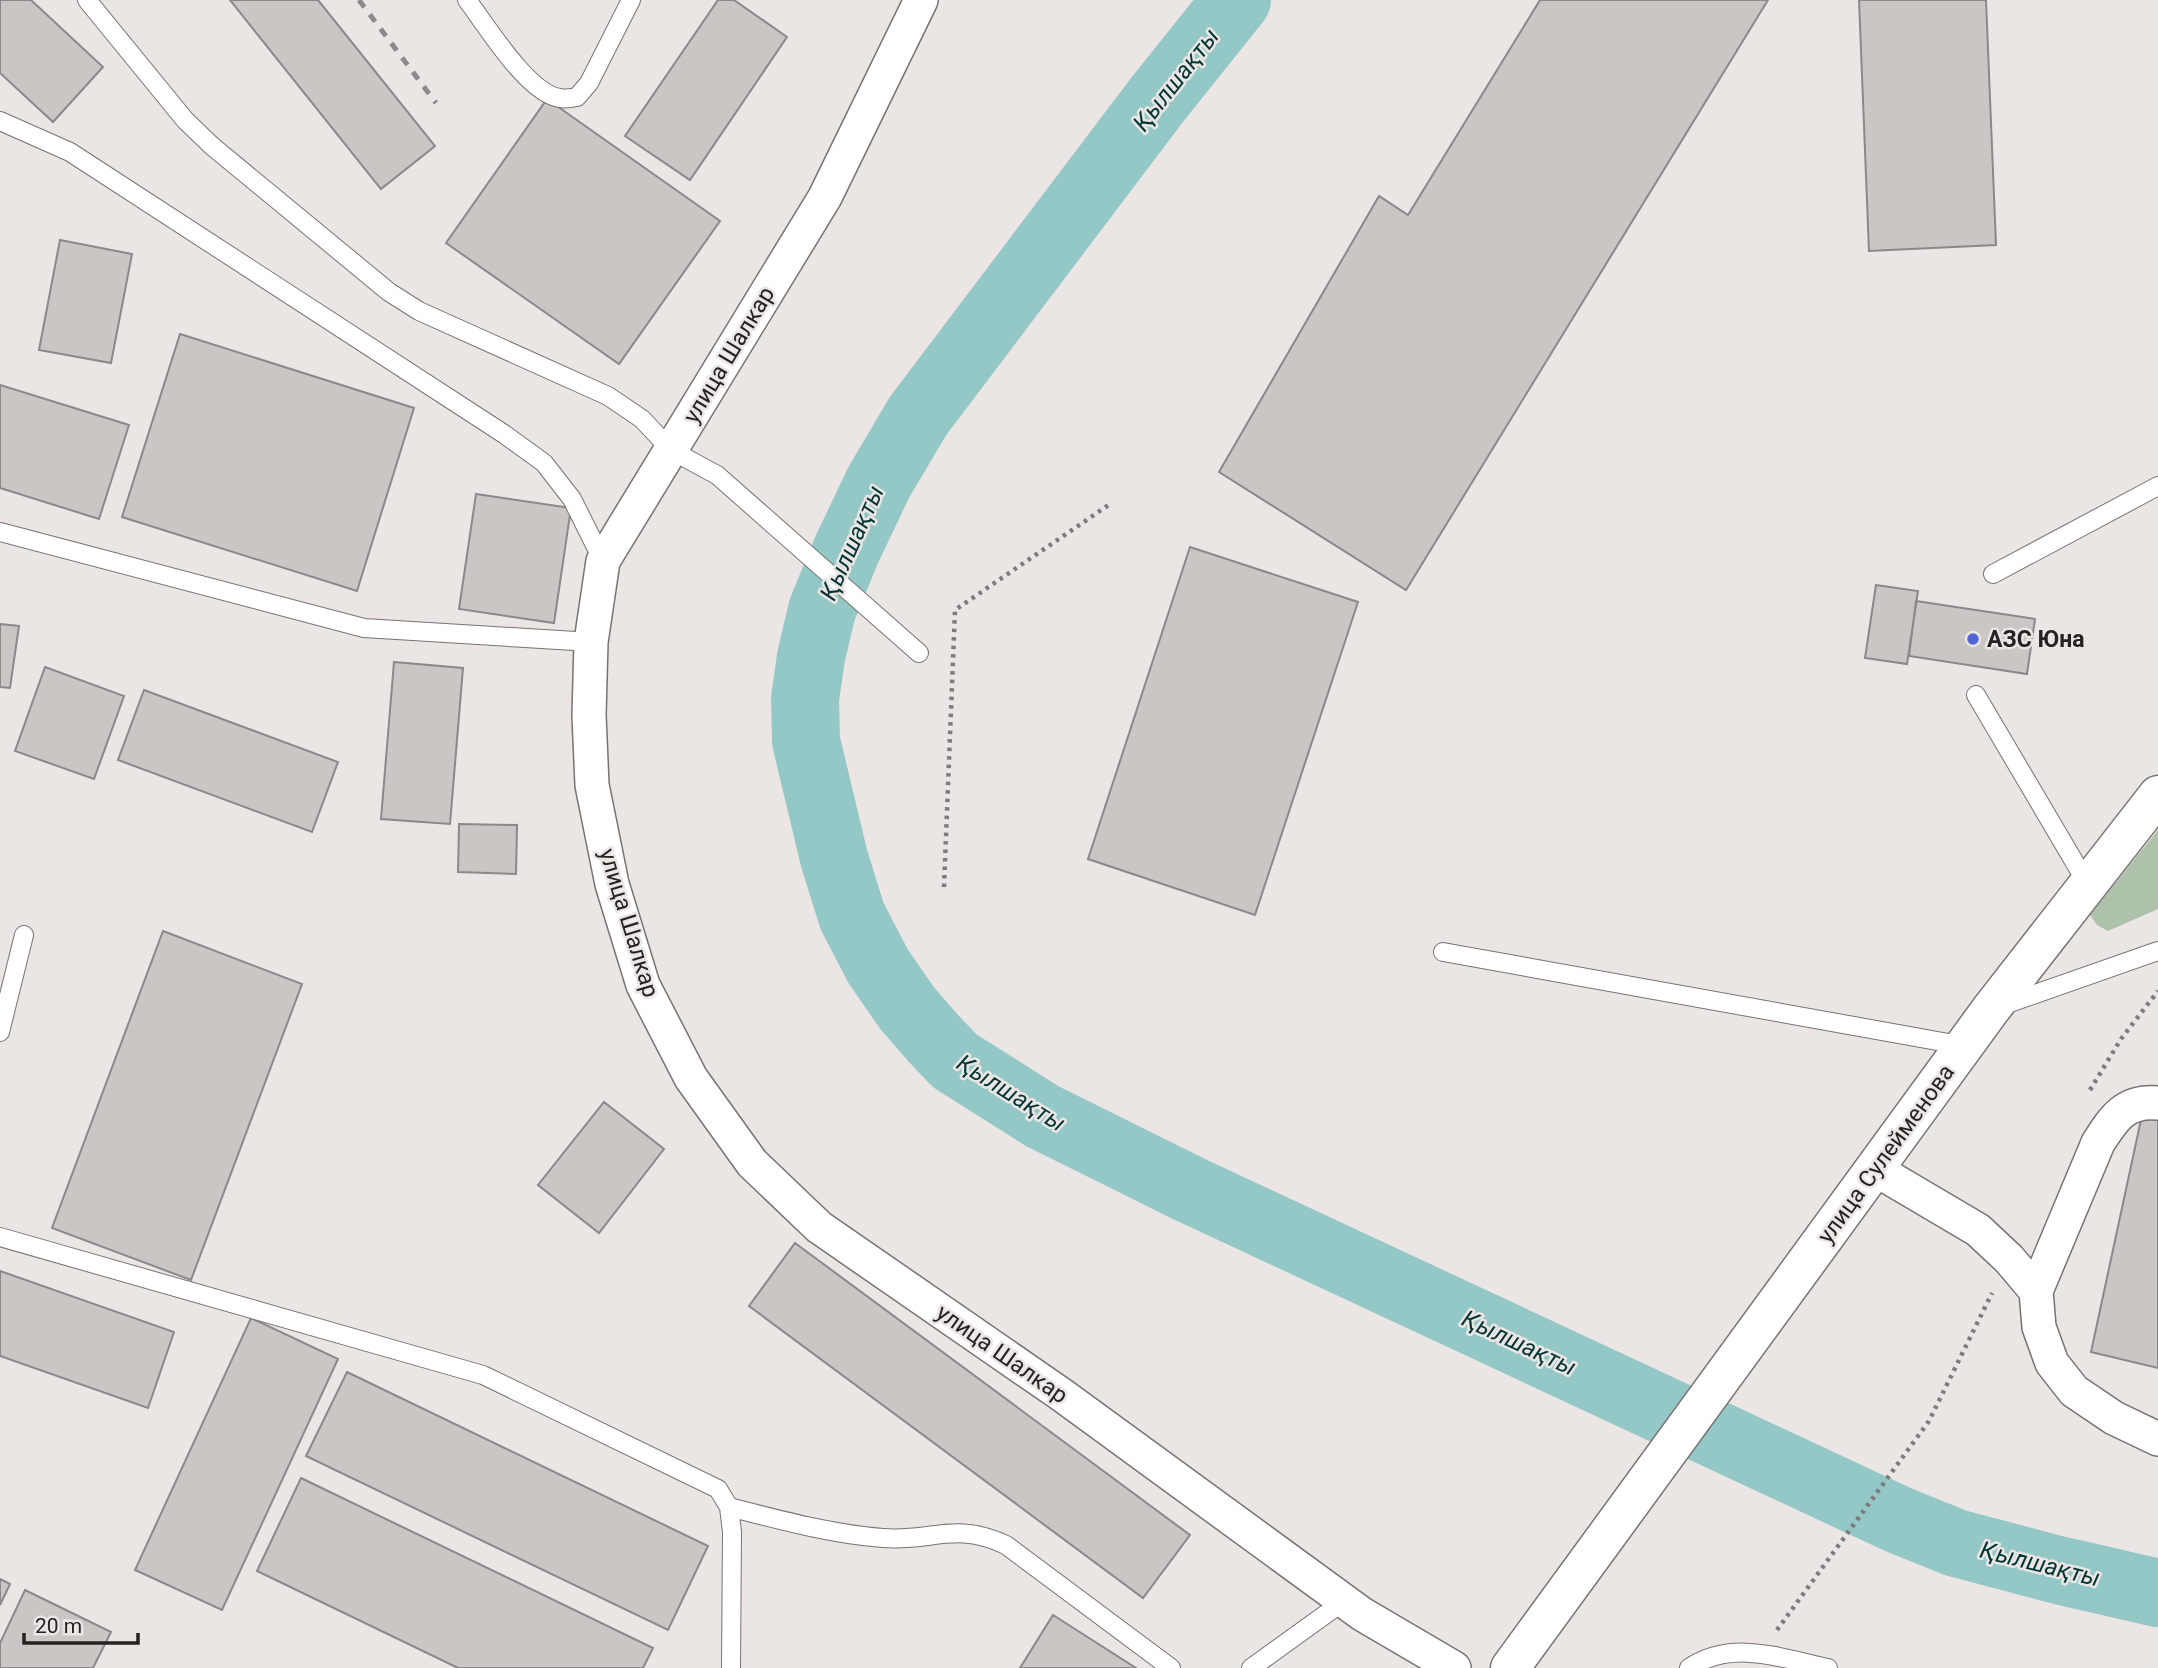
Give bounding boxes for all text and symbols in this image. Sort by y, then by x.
water label: Қылшақты [1127,23,1225,137]
street label: улица Шалкар [678,282,780,428]
water label: Қылшақты [814,481,890,605]
place label: АЗС Юна [1987,626,2085,653]
marker: АЗС Юна [1965,631,1981,647]
street label: улица Шалкар [594,845,664,1001]
water label: Қылшақты [952,1049,1070,1137]
street label: улица Сулейменова [1812,1059,1960,1249]
street label: улица Шалкар [931,1299,1073,1409]
water label: Қылшақты [1457,1304,1581,1382]
water label: Қылшақты [1977,1536,2103,1592]
scale bar [24,1602,138,1646]
text: 20 m [35,1614,82,1638]

